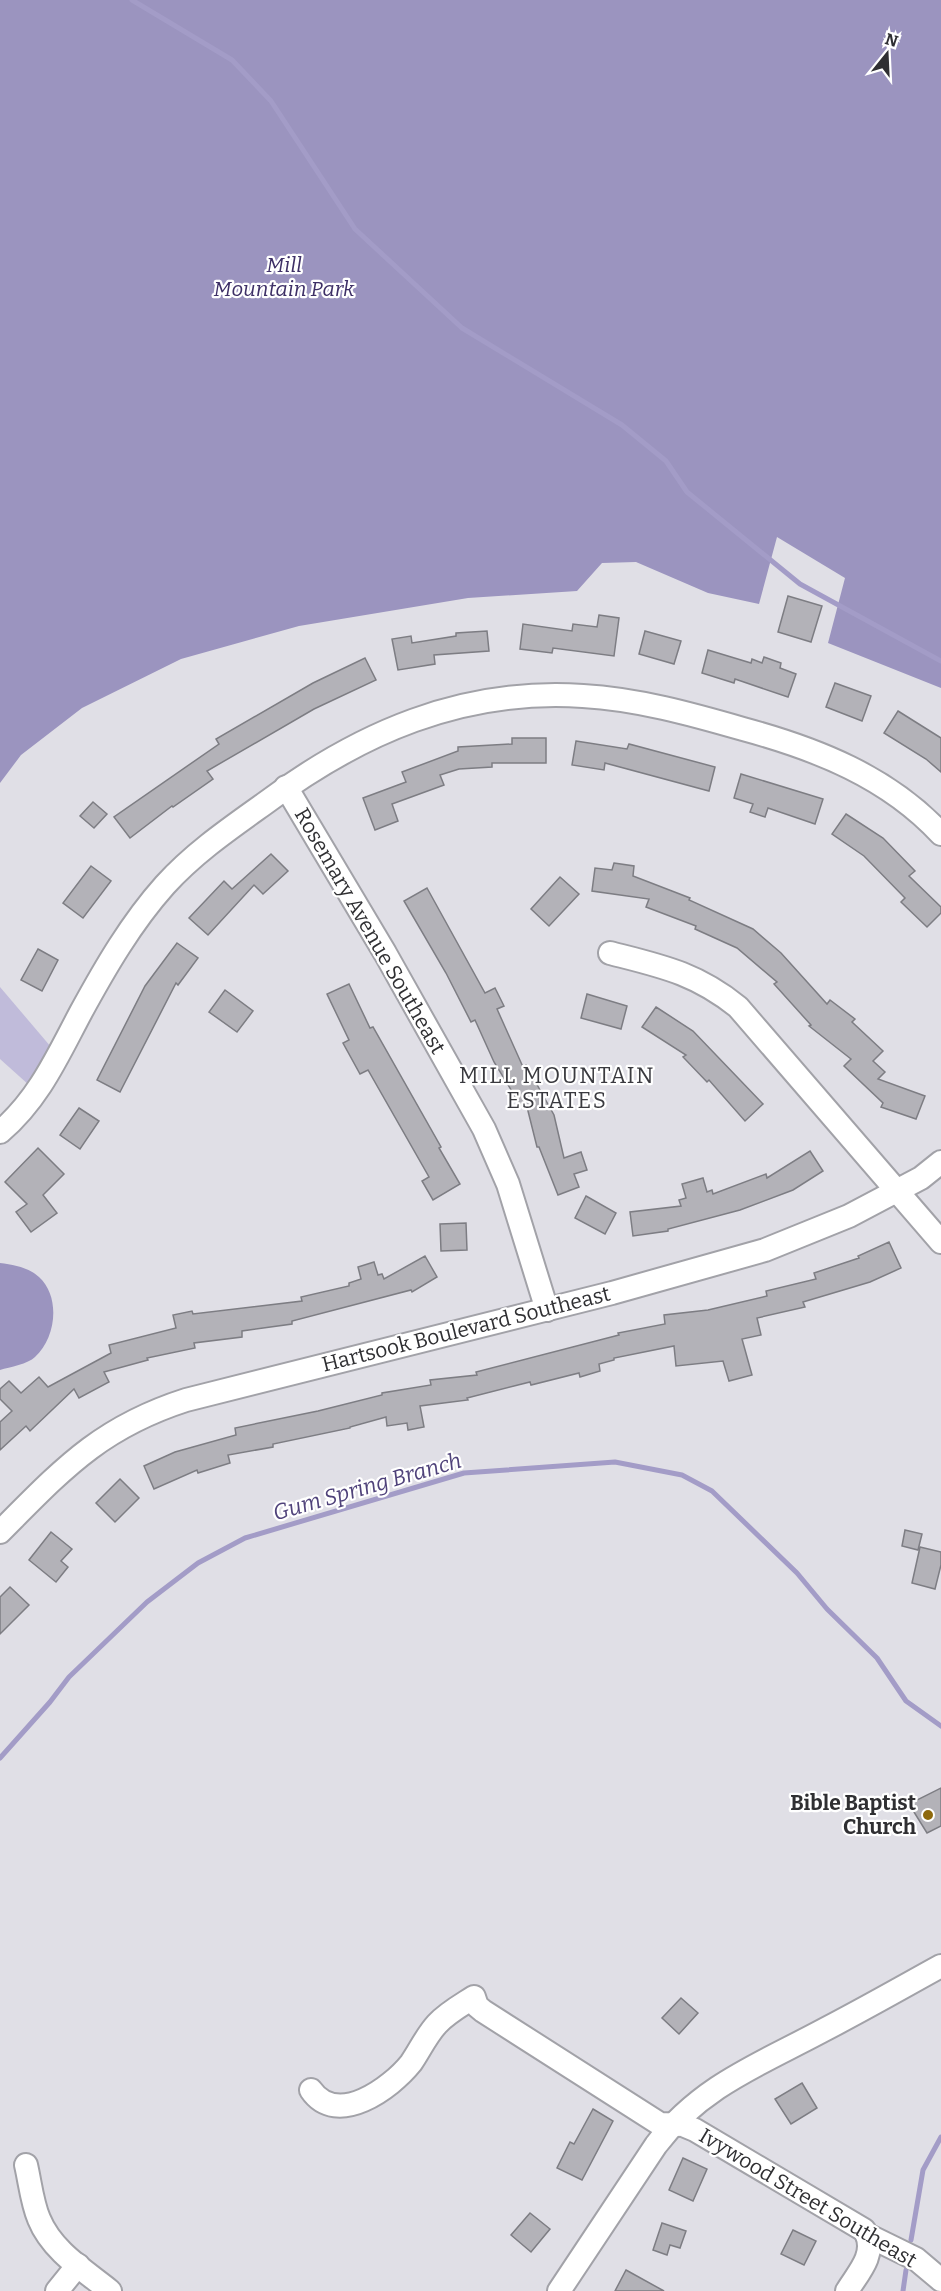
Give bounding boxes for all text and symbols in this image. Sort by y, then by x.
north arrow [857,24,917,84]
text: N [883,29,900,51]
park label: Mill Mountain Park [214,252,355,302]
street label: Rosemary Avenue Southeast [289,803,451,1059]
district label: MILL MOUNTAIN ESTATES [459,1062,655,1114]
street label: Hartsook Boulevard Southeast [319,1280,613,1377]
water label: Gum Spring Branch [270,1447,464,1526]
place label: Bible Baptist Church [790,1790,917,1840]
marker: Bible Baptist Church [921,1808,935,1822]
street label: Ivywood Street Southeast [695,2123,922,2274]

